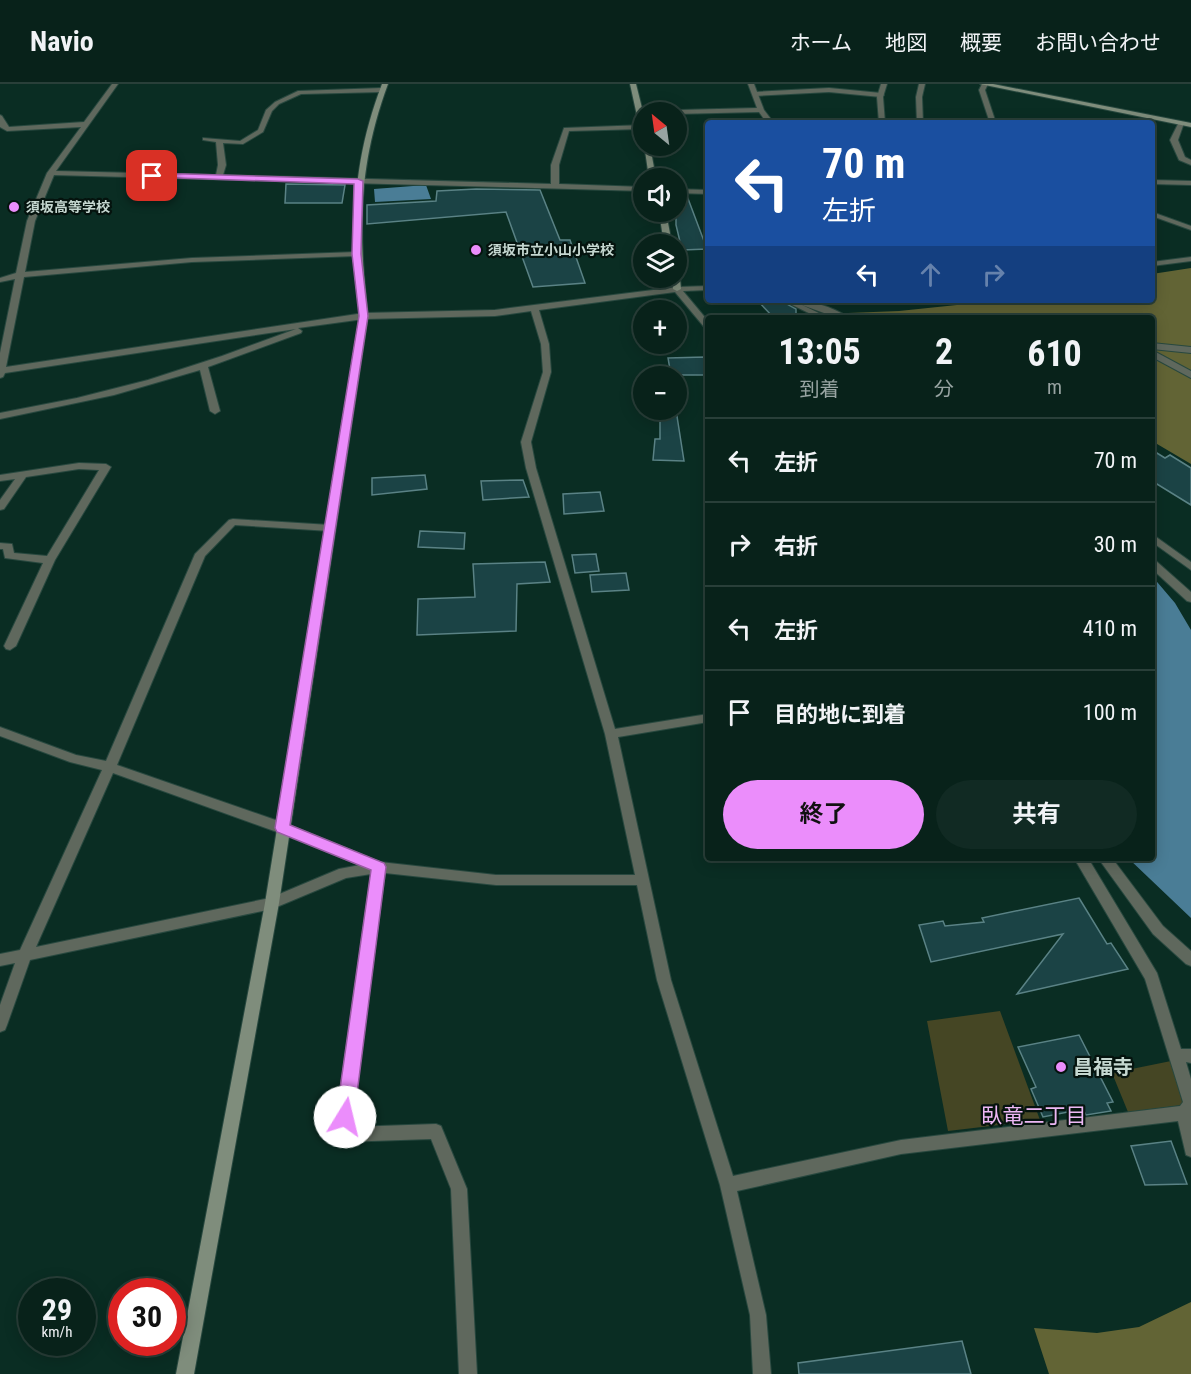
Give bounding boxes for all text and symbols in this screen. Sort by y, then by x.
text: Navio [30,25,94,58]
text: ホーム [790,31,852,55]
text: 地図 [885,31,927,55]
text: 概要 [960,31,1002,55]
text: お問い合わせ [1035,31,1161,55]
north arrow [633,102,687,156]
map controls [633,102,687,420]
text: 70 m [822,139,905,188]
icon: left [723,144,801,222]
pin [126,150,177,201]
icon: arrive [135,159,168,192]
button: sound [633,168,687,222]
text: 左折 [822,195,876,227]
place label: 須坂高等学校 [26,199,110,215]
marker: 須坂高等学校 [7,200,21,214]
button: layers [633,234,687,288]
place label: 須坂市立小山小学校 [488,242,614,258]
marker: 須坂市立小山小学校 [469,243,483,257]
icon: left [851,258,884,291]
icon: ahead [914,258,947,291]
icon: right [977,258,1010,291]
button: + [633,300,687,354]
text: 13:05 [778,331,861,373]
text: 2 [935,331,953,373]
text: 610 [1027,333,1082,375]
button: − [633,366,687,420]
text: m [1047,375,1062,399]
text: 到着 [800,377,840,401]
text: 分 [934,377,954,401]
icon: left [723,444,756,477]
text: 70 m [1094,448,1137,473]
text: 左折 [774,450,818,475]
icon: right [723,528,756,561]
text: 30 m [1094,532,1137,557]
text: 右折 [774,534,818,559]
icon: left [723,612,756,645]
text: 410 m [1083,616,1137,641]
text: 左折 [774,618,818,643]
icon: arrive [723,696,756,729]
text: 100 m [1083,700,1137,725]
text: 目的地に到着 [774,702,906,727]
button: 終了 [723,780,924,849]
button: 共有 [936,780,1137,849]
place label: 昌福寺 [1073,1055,1133,1079]
marker: 昌福寺 [1054,1060,1068,1074]
position arrow [313,1085,377,1149]
district label: 臥竜二丁目 [982,1104,1087,1128]
speed limit sign: 30 [108,1278,186,1356]
text: 29 [42,1292,72,1327]
text: km/h [42,1323,72,1341]

